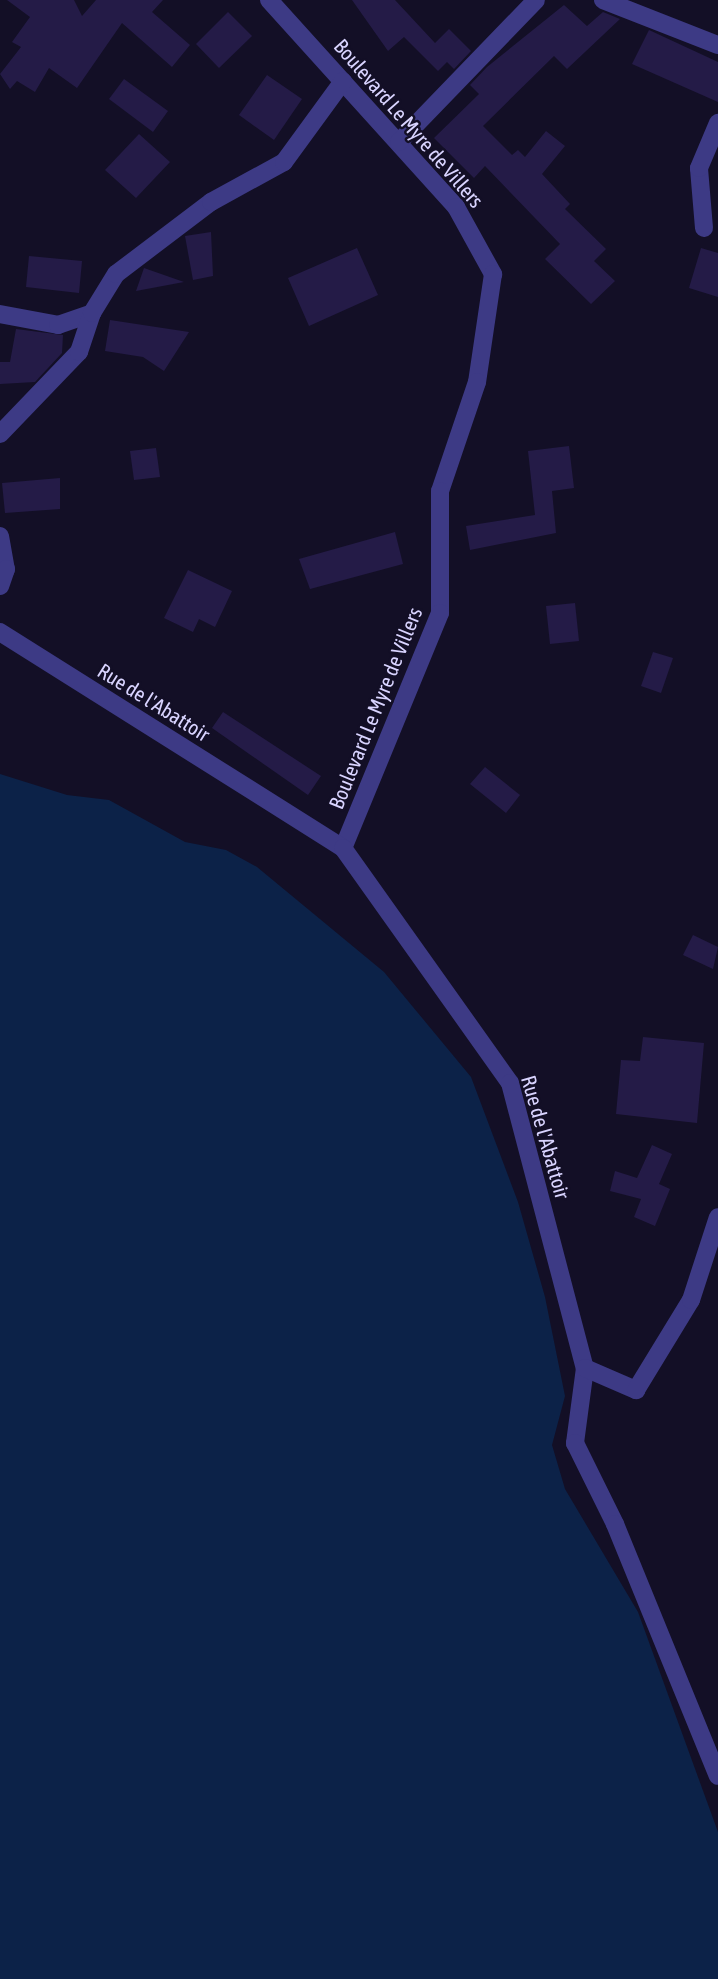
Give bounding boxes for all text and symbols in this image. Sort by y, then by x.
street label: Boulevard Le Myre de Villers [329,33,489,213]
street label: Boulevard Le Myre de Villers [323,603,427,813]
street label: Rue de l'Abattoir [93,658,215,746]
street label: Rue de l'Abattoir [516,1072,576,1202]

